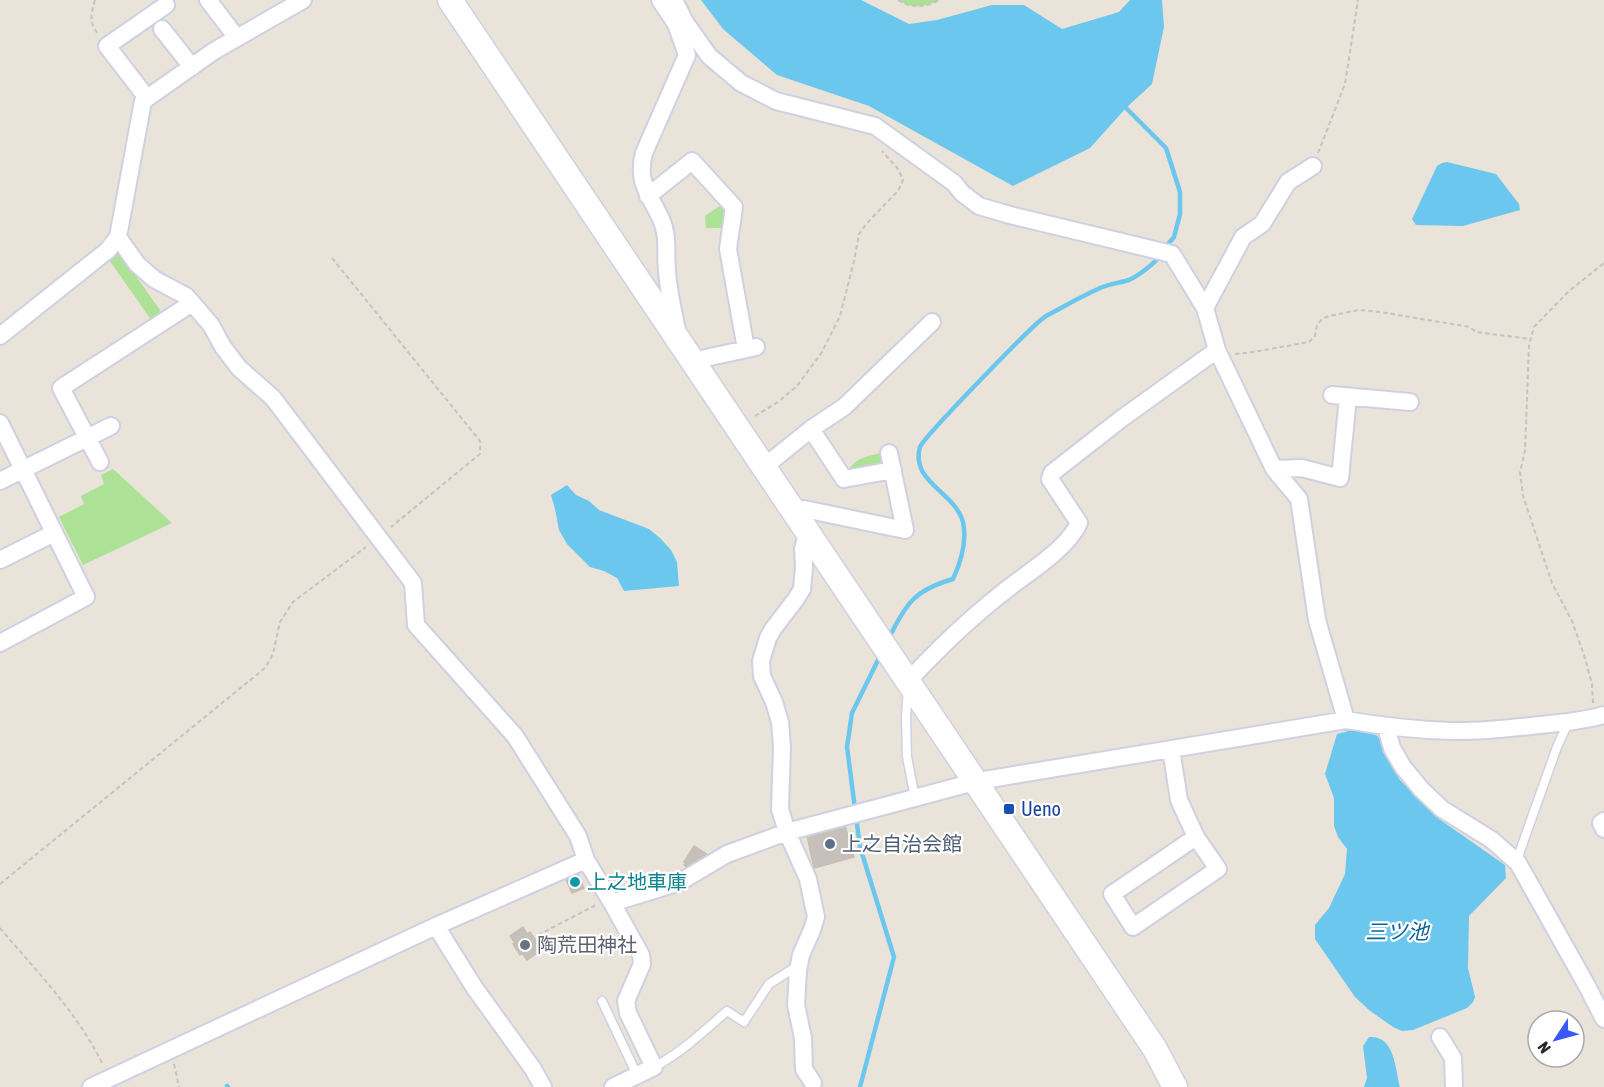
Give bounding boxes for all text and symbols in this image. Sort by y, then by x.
place label: Ueno [1021,797,1061,820]
marker: Ueno [1002,802,1016,816]
place label: 上之自治会館 [842,832,962,855]
marker: 上之自治会館 [823,837,837,851]
place label: 上之地車庫 [587,870,687,893]
marker: 上之地車庫 [568,875,582,889]
water label: 三ツ池 [1366,919,1430,943]
place label: 陶荒田神社 [537,933,637,956]
marker: 陶荒田神社 [518,938,532,952]
north arrow [1526,1009,1586,1069]
text: N [1534,1039,1554,1057]

